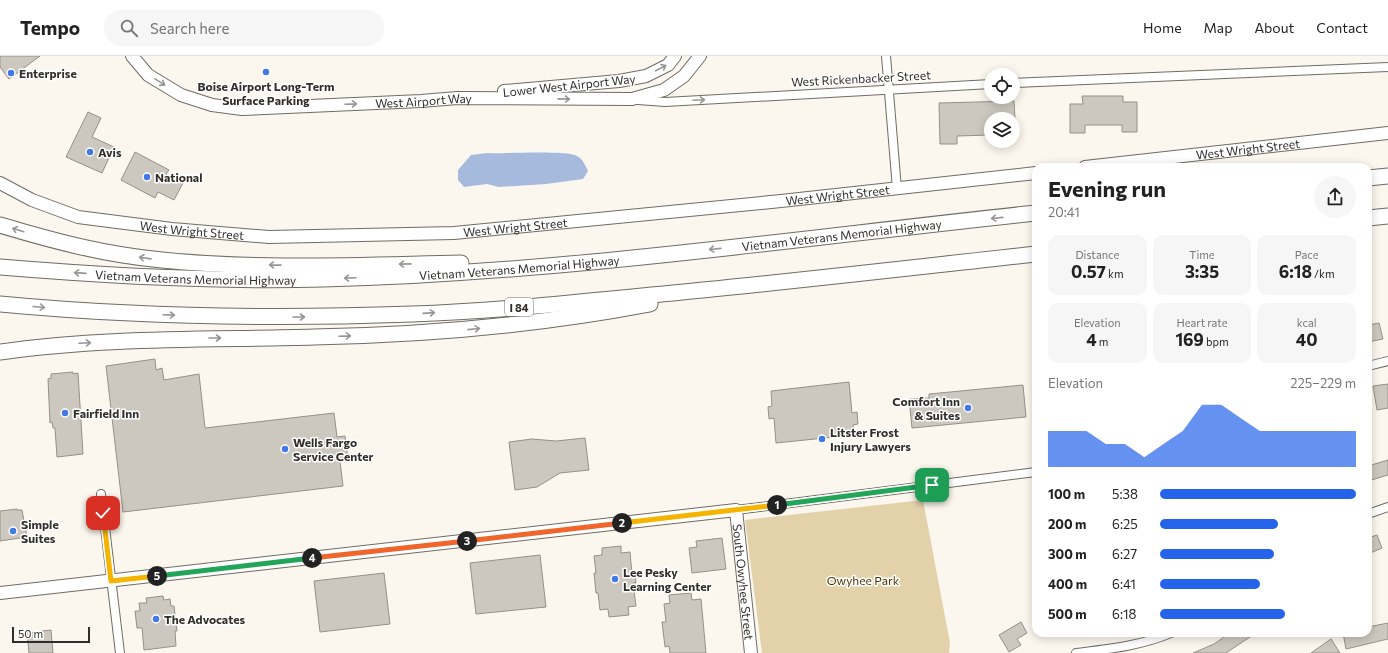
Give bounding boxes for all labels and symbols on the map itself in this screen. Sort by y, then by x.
one-way arrow [655,64,667,71]
place label: Enterprise [19,66,77,80]
marker: Boise Airport Long-Term Surface Parking [261,67,271,77]
street label: West Rickenbacker Street [791,67,931,89]
marker: Enterprise [6,68,16,78]
street label: Lower West Airport Way [502,71,636,99]
one-way arrow [154,79,166,87]
place label: Boise Airport Long-Term Surface Parking [198,79,334,107]
street label: West Airport Way [375,91,472,110]
one-way arrow [557,95,570,103]
one-way arrow [692,96,705,104]
one-way arrow [344,101,357,108]
street label: West Wright Street [1195,136,1301,161]
place label: Avis [98,145,122,159]
marker: Avis [85,147,95,157]
place label: National [155,170,202,184]
marker: National [142,172,152,182]
street label: West Wright Street [785,182,890,207]
one-way arrow [991,214,1004,221]
street label: West Wright Street [463,215,568,239]
street label: Vietnam Veterans Memorial Highway [741,216,942,253]
street label: West Wright Street [139,218,245,242]
one-way arrow [12,226,25,233]
one-way arrow [709,245,722,252]
street label: Vietnam Veterans Memorial Highway [419,252,620,282]
one-way arrow [139,254,152,262]
one-way arrow [399,260,412,268]
one-way arrow [269,261,282,269]
street label: Vietnam Veterans Memorial Highway [95,267,296,287]
one-way arrow [74,269,87,276]
one-way arrow [344,275,357,282]
road number: I 84 [505,298,533,316]
one-way arrow [32,304,45,311]
one-way arrow [422,310,435,317]
one-way arrow [162,311,175,318]
one-way arrow [292,313,305,320]
one-way arrow [467,326,480,333]
one-way arrow [338,333,351,340]
one-way arrow [208,334,221,342]
one-way arrow [78,340,91,347]
place label: Comfort Inn & Suites [892,394,960,422]
marker: Comfort Inn & Suites [963,403,973,413]
place label: Fairfield Inn [73,406,139,420]
marker: Fairfield Inn [60,408,70,418]
place label: Litster Frost Injury Lawyers [830,425,911,453]
marker: Litster Frost Injury Lawyers [817,434,827,444]
place label: Wells Fargo Service Center [293,435,374,463]
marker: Wells Fargo Service Center [280,444,290,454]
pin [915,468,949,502]
pin: 1 [767,495,787,515]
pin [86,496,120,530]
pin: 2 [612,513,632,533]
place label: Simple Suites [21,517,59,545]
street label: South Owyhee Street [731,523,757,641]
marker: Simple Suites [8,526,18,536]
pin: 3 [457,531,477,551]
pin: 4 [302,548,322,568]
place label: Lee Pesky Learning Center [623,565,711,593]
pin: 5 [147,566,167,586]
park label: Owyhee Park [827,573,900,587]
marker: Lee Pesky Learning Center [610,574,620,584]
place label: The Advocates [164,612,246,626]
marker: The Advocates [151,614,161,624]
scale bar [12,625,90,644]

